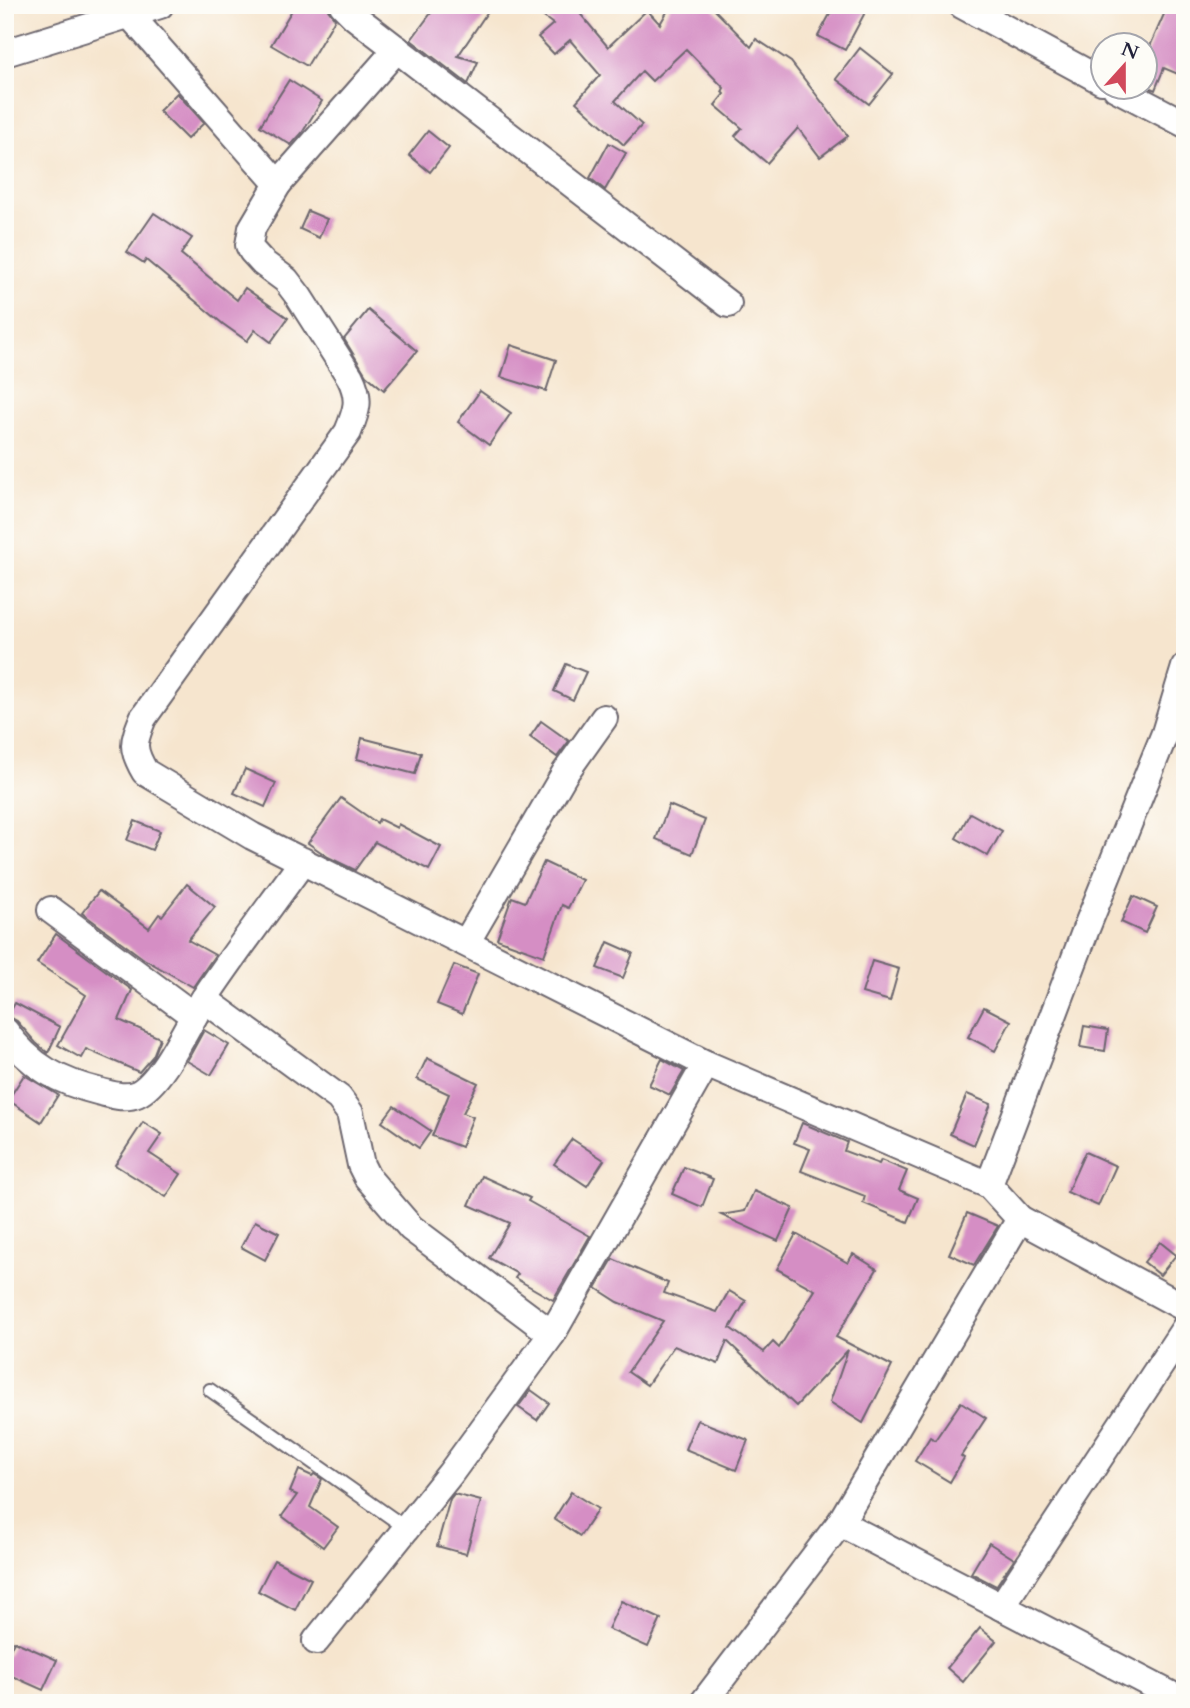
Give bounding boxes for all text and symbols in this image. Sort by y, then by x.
north arrow [1088,32,1158,102]
text: N [1117,36,1143,66]

